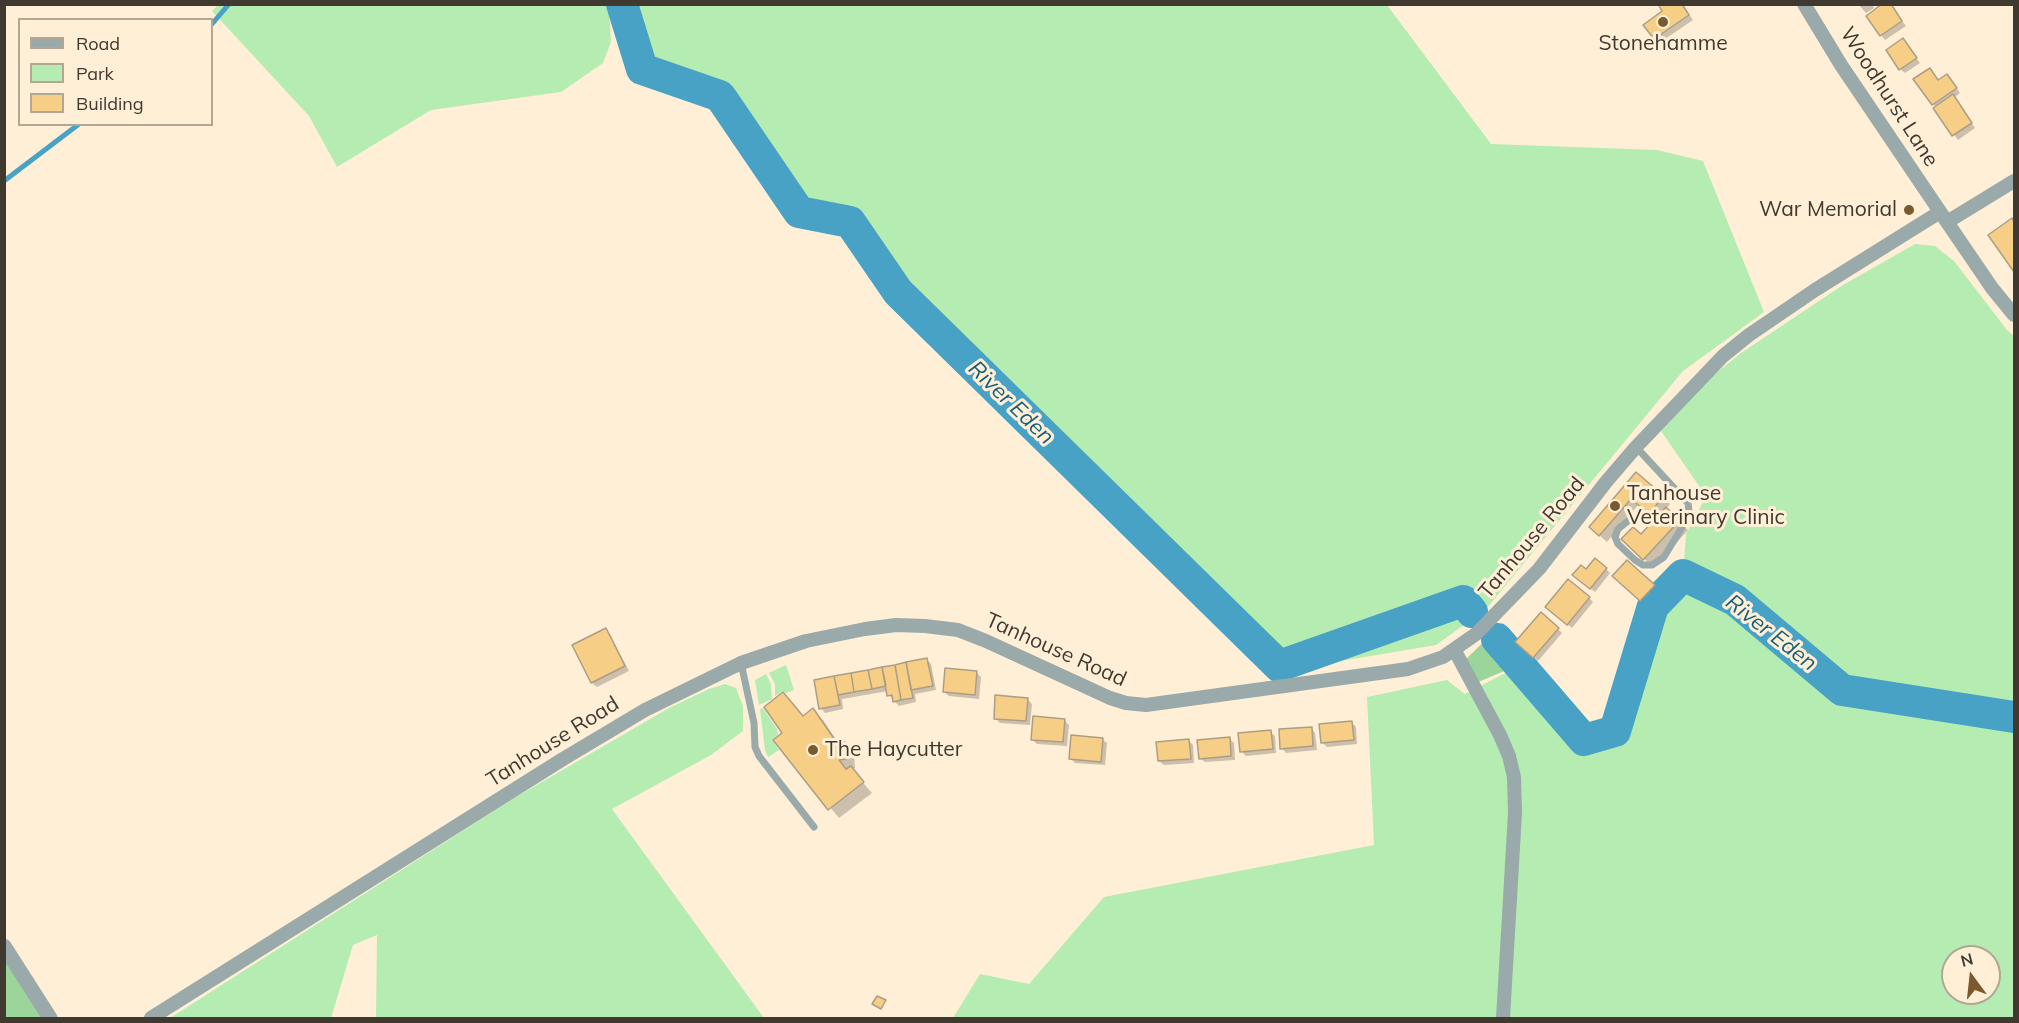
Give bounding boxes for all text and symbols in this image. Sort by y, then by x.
marker: Stonehamme [1656,15,1670,29]
legend [18,18,213,126]
street label: Woodhurst Lane [1834,22,1944,172]
place label: Stonehamme [1598,31,1728,57]
text: Road [76,32,120,55]
text: Park [76,62,114,85]
text: Building [76,92,144,115]
place label: War Memorial [1759,197,1897,223]
marker: War Memorial [1902,203,1916,217]
water label: River Eden [963,356,1059,450]
street label: Tanhouse Road [1474,472,1590,604]
place label: Tanhouse Veterinary Clinic [1627,481,1785,531]
marker: Tanhouse Veterinary Clinic [1608,499,1622,513]
water label: River Eden [1720,589,1822,677]
street label: Tanhouse Road [982,608,1130,692]
street label: Tanhouse Road [482,691,624,793]
place label: The Haycutter [825,737,962,763]
marker: The Haycutter [806,743,820,757]
north arrow [1941,945,2001,1005]
text: N [1958,948,1975,971]

